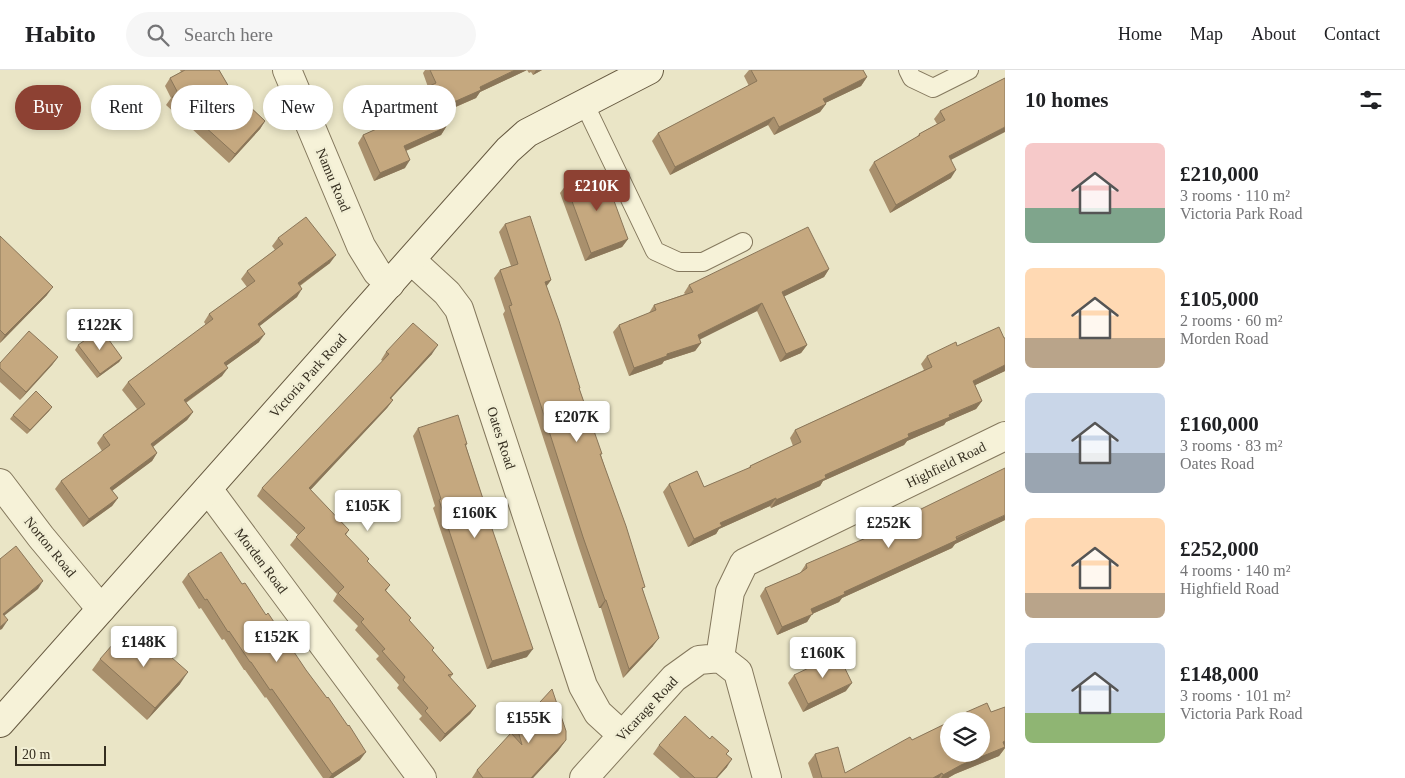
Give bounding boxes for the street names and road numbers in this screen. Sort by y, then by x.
street label: Namu Road [313,146,353,214]
street label: Victoria Park Road [267,331,349,421]
street label: Oates Road [484,405,518,471]
street label: Highfield Road [904,439,988,491]
street label: Norton Road [21,514,79,580]
street label: Morden Road [232,526,290,596]
street label: Vicarage Road [613,674,681,744]

